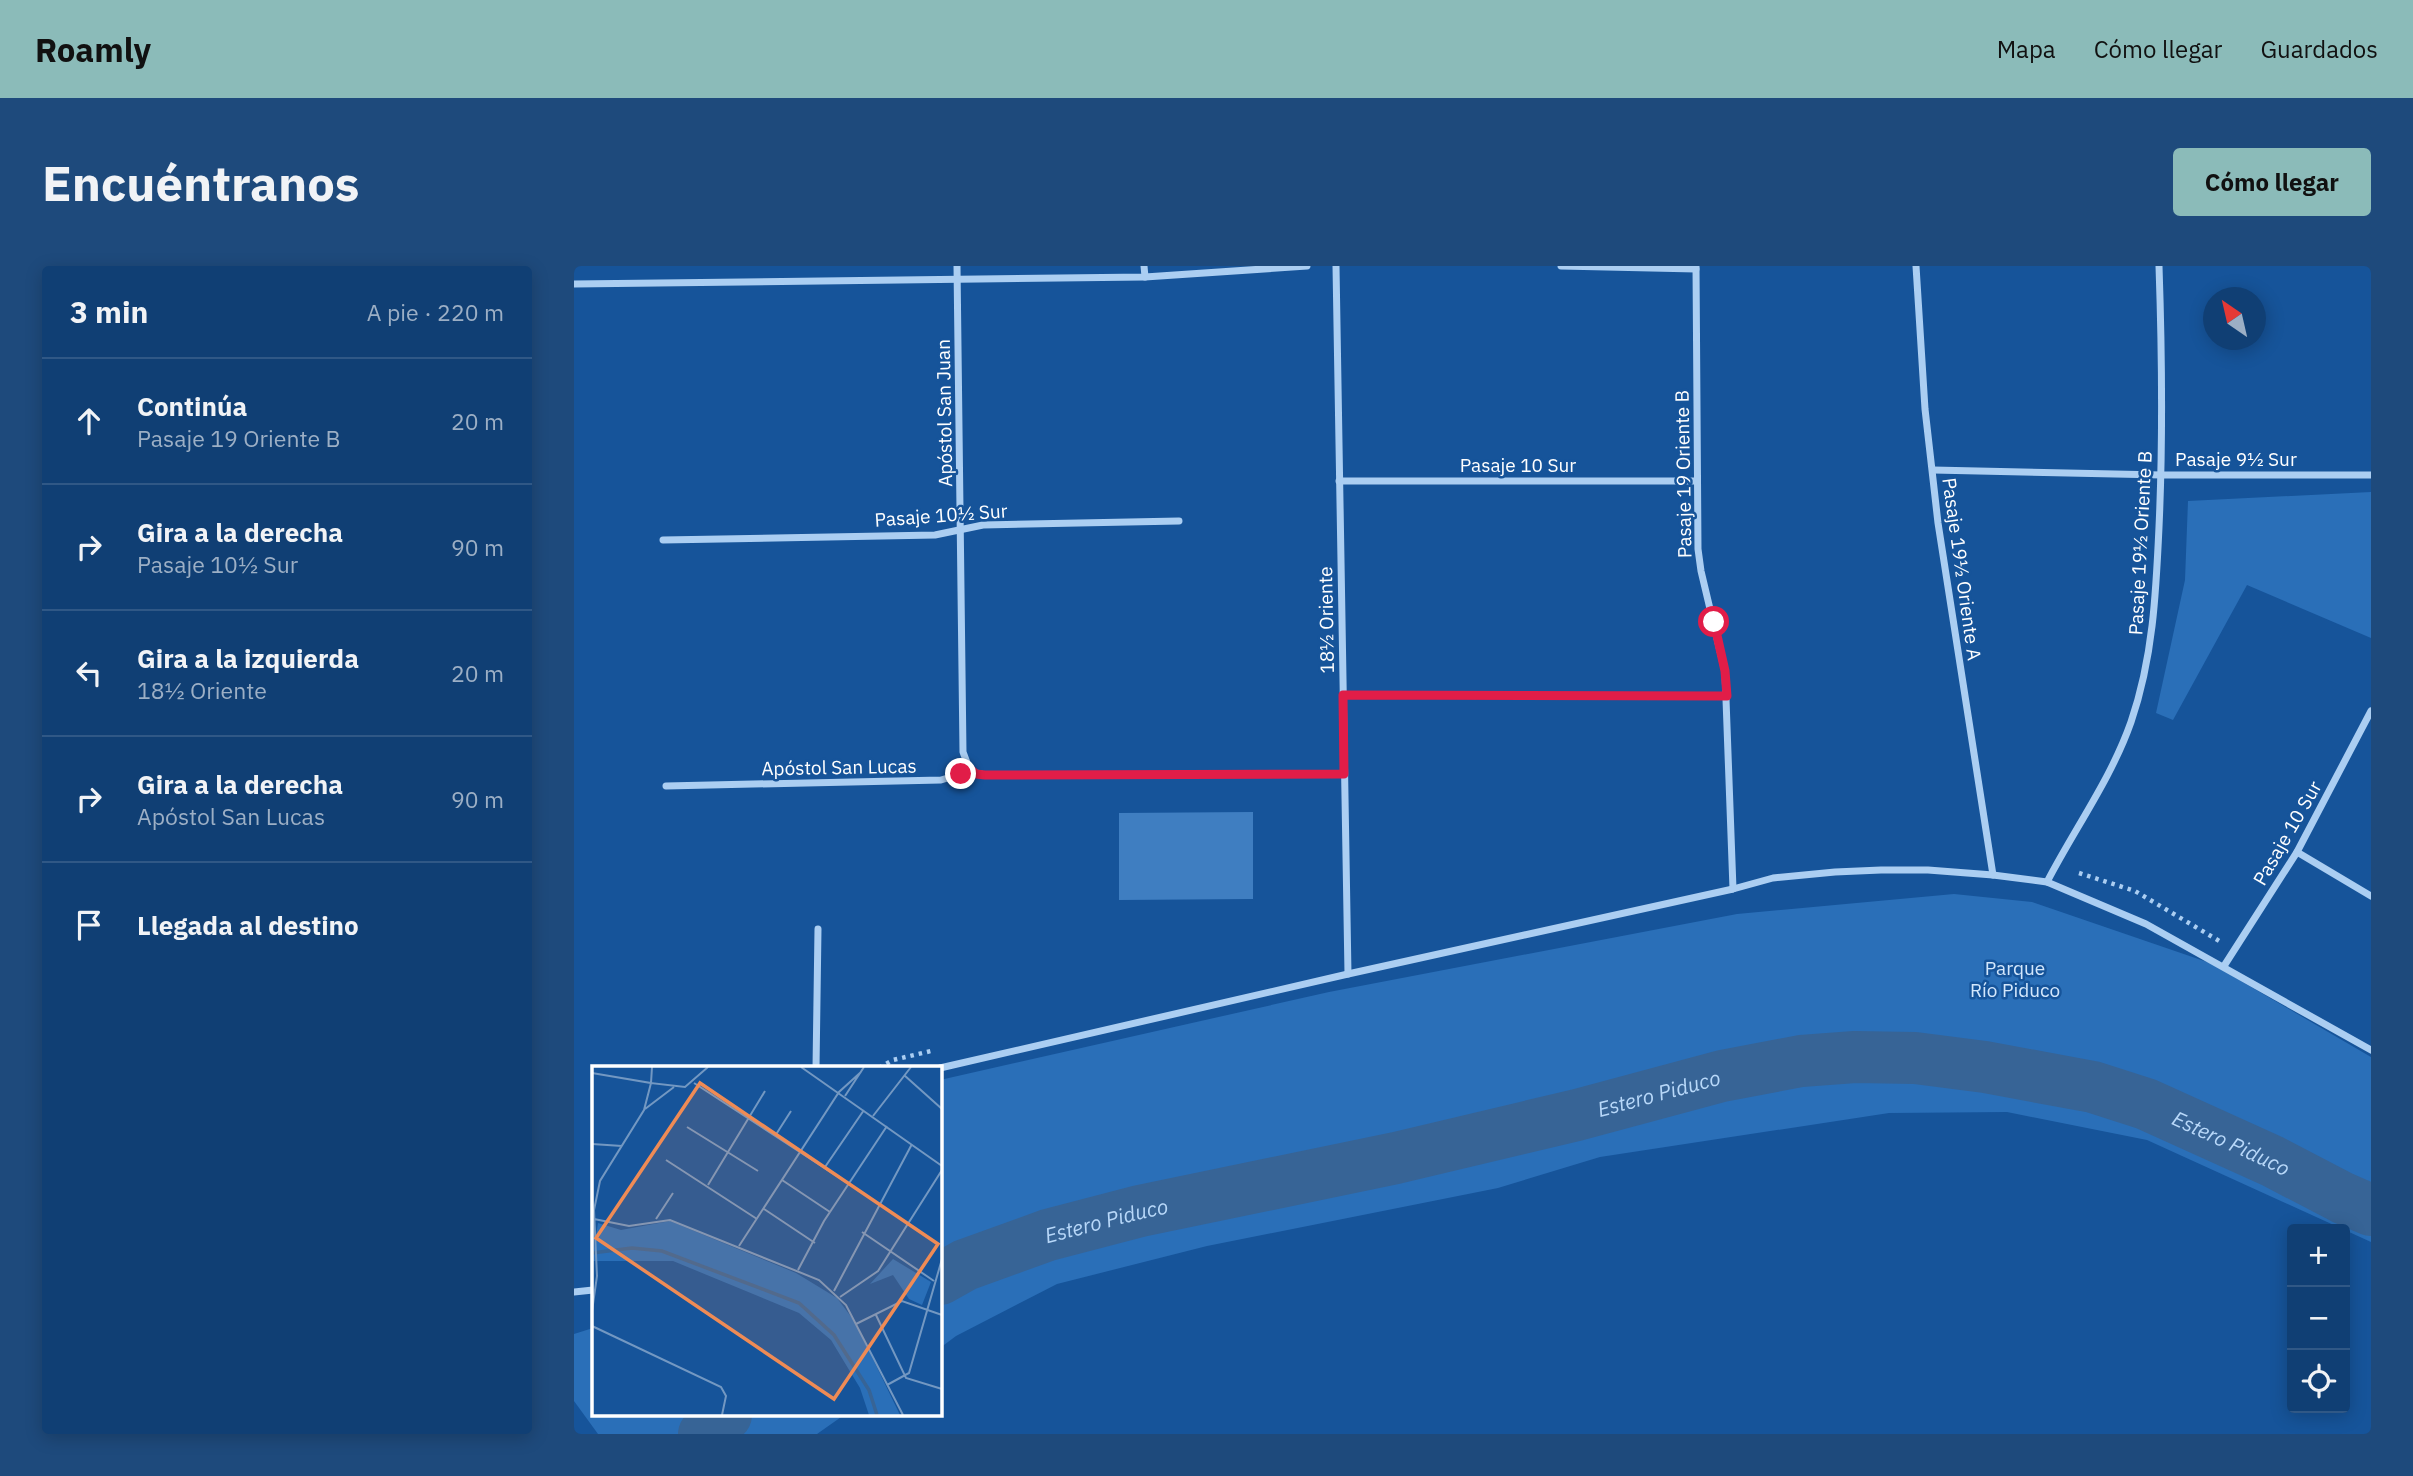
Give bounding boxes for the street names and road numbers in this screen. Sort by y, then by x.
street label: Apóstol San Juan [931,339,957,487]
street label: Pasaje 19 Oriente B [1670,390,1696,558]
street label: Pasaje 9½ Sur [2175,447,2297,471]
street label: Pasaje 19½ Oriente B [2123,450,2157,636]
street label: Pasaje 10 Sur [1460,453,1576,477]
street label: Pasaje 19½ Oriente A [1937,476,1987,662]
street label: Pasaje 10½ Sur [874,498,1008,532]
street label: 18½ Oriente [1313,566,1339,674]
street label: Apóstol San Lucas [761,754,917,780]
street label: Pasaje 10 Sur [2247,776,2327,890]

